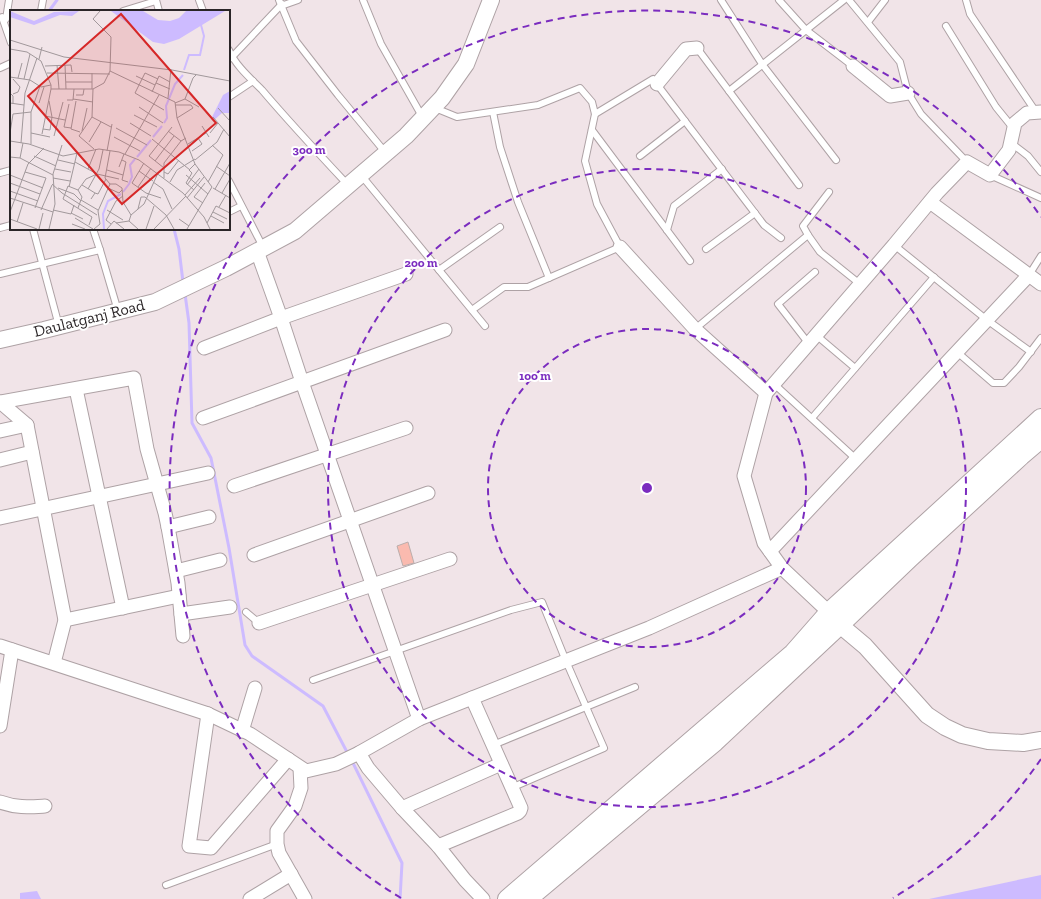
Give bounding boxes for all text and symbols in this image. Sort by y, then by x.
inset map [10,10,230,230]
text: 300 m [293,143,326,157]
text: 200 m [404,256,438,270]
street label: Daulatganj Road [32,295,147,341]
text: 100 m [519,369,551,383]
centre of rings [640,481,654,495]

